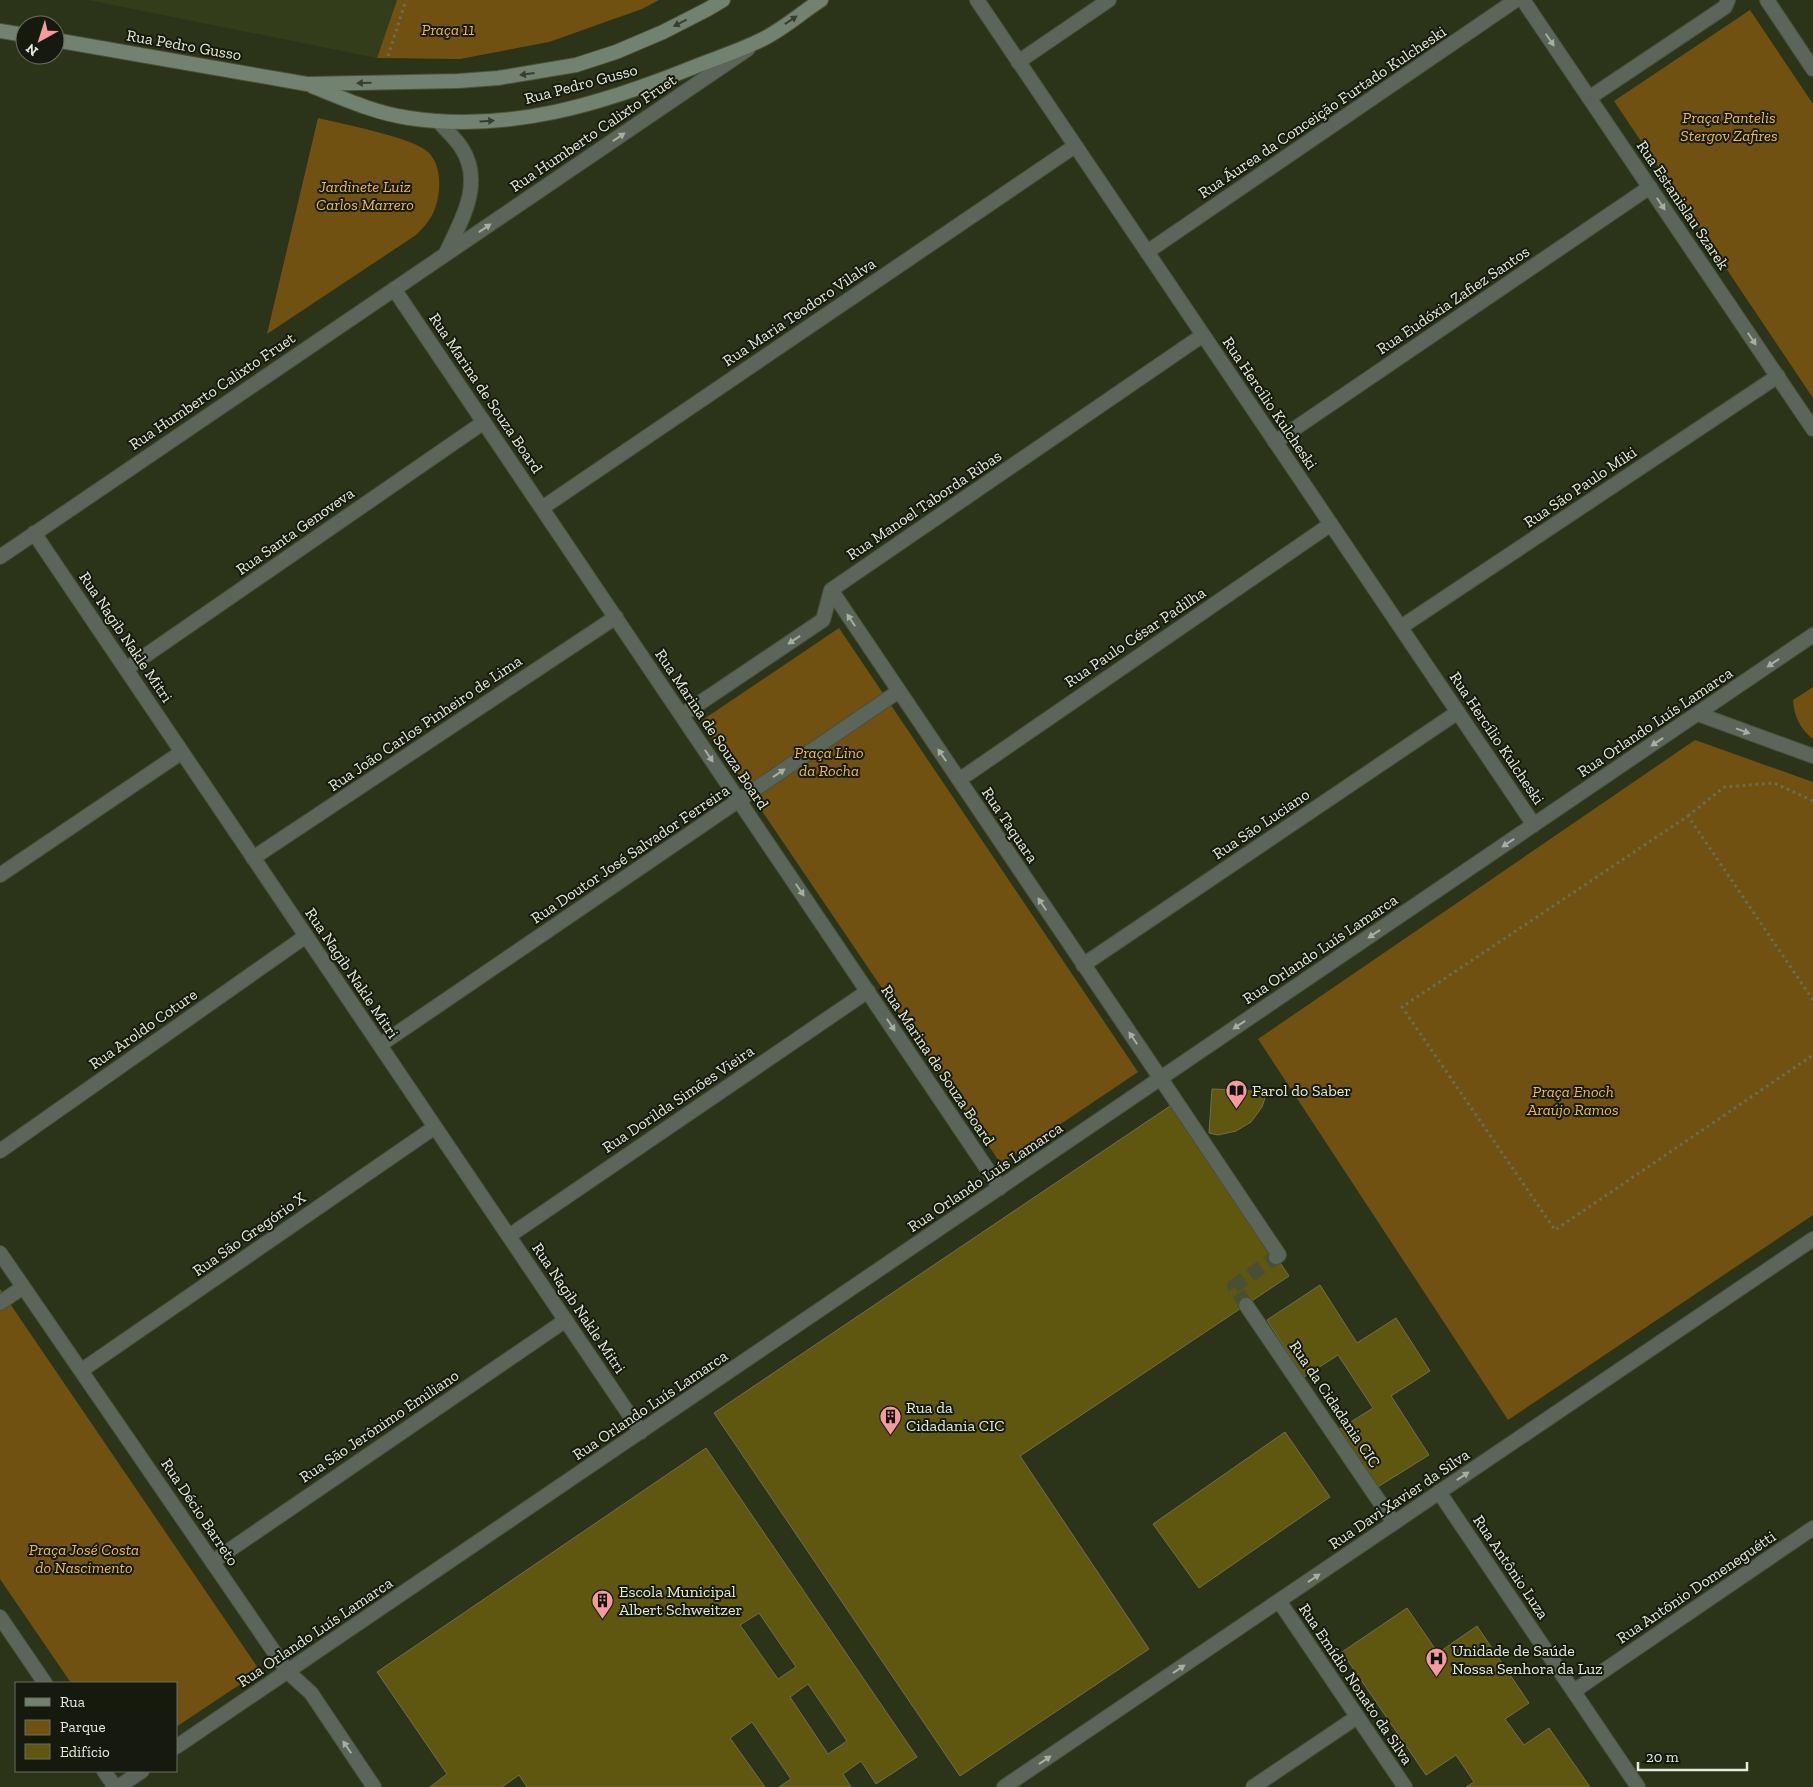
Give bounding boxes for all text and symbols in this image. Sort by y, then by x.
north arrow [15,15,65,65]
one-way arrow [784,15,798,25]
one-way arrow [673,19,687,27]
park label: Praça 11 [421,20,475,39]
street label: Rua Áurea da Conceição Furtado Kulcheski [1195,21,1450,202]
street label: Rua Pedro Gusso [125,26,243,64]
one-way arrow [1545,34,1555,47]
text: N [22,40,42,60]
street label: Rua Pedro Gusso [522,60,640,108]
street label: Rua Humberto Calixto Fruet [506,70,680,196]
one-way arrow [518,70,534,78]
one-way arrow [356,79,372,87]
park label: Praça Pantelis Stergov Zafires [1680,108,1778,145]
one-way arrow [479,117,495,125]
one-way arrow [613,132,626,142]
street label: Rua Estanislau Szarek [1633,137,1734,274]
park label: Jardinete Luiz Carlos Marrero [316,177,414,214]
one-way arrow [1656,197,1666,211]
one-way arrow [478,223,492,233]
street label: Rua Eudóxia Zafiez Santos [1373,242,1533,358]
street label: Rua Maria Teodoro Vilalva [719,254,879,370]
street label: Rua Marina de Souza Board [425,309,547,477]
street label: Rua Humberto Calixto Fruet [125,328,299,454]
one-way arrow [1747,332,1757,345]
street label: Rua Hercílio Kulcheski [1219,333,1322,473]
street label: Rua São Paulo Miki [1520,442,1640,532]
street label: Rua Manoel Taborda Ribas [843,446,1005,564]
street label: Rua Santa Genoveva [232,483,358,579]
street label: Rua Nagib Nakle Mitri [75,568,177,706]
street label: Rua Paulo César Padilha [1061,583,1209,691]
one-way arrow [846,613,856,626]
one-way arrow [787,635,801,645]
street label: Rua Marina de Souza Board [651,645,773,813]
street label: Rua João Carlos Pinheiro de Lima [325,651,526,795]
one-way arrow [1766,658,1780,668]
street label: Rua Orlando Luís Lamarca [1574,663,1736,781]
street label: Rua Hercílio Kulcheski [1446,668,1549,808]
one-way arrow [1736,728,1751,735]
one-way arrow [1650,737,1664,746]
park label: Praça Lino da Rocha [794,743,864,780]
one-way arrow [937,748,947,761]
one-way arrow [704,749,714,762]
one-way arrow [773,768,786,778]
street label: Rua Doutor José Salvador Ferreira [527,780,733,928]
street label: Rua Taquara [978,784,1042,867]
street label: Rua São Luciano [1209,785,1313,863]
one-way arrow [1502,838,1515,848]
one-way arrow [795,884,805,897]
street label: Rua Orlando Luís Lamarca [1239,890,1401,1008]
one-way arrow [1037,897,1047,911]
street label: Rua Nagib Nakle Mitri [301,904,403,1042]
one-way arrow [1367,929,1380,939]
street label: Rua Marina de Souza Board [877,981,999,1149]
street label: Rua Aroldo Coture [85,985,201,1073]
one-way arrow [886,1018,895,1032]
one-way arrow [1233,1020,1246,1030]
one-way arrow [1128,1032,1138,1045]
street label: Rua Dorilda Simões Vieira [599,1041,758,1157]
library icon: Farol do Saber [1224,1078,1248,1109]
place label: Farol do Saber [1252,1081,1351,1100]
park label: Praça Enoch Araújo Ramos [1526,1082,1619,1119]
street label: Rua Orlando Luís Lamarca [904,1118,1066,1236]
street label: Rua São Gregório X [189,1188,309,1280]
street label: Rua Nagib Nakle Mitri [528,1239,630,1377]
street label: Rua da Cidadania CIC [1286,1337,1384,1471]
street label: Rua Orlando Luís Lamarca [569,1346,731,1464]
street label: Rua São Jerônimo Emiliano [296,1366,462,1486]
place label: Rua da Cidadania CIC [906,1398,1004,1435]
building icon: Rua da Cidadania CIC [878,1404,902,1435]
street label: Rua Davi Xavier da Silva [1325,1445,1473,1553]
street label: Rua Décio Barreto [157,1455,243,1569]
one-way arrow [1456,1471,1469,1481]
street label: Rua Antônio Luza [1469,1511,1553,1623]
street label: Rua Antônio Domeneguétti [1613,1526,1780,1647]
park label: Praça José Costa do Nascimento [29,1540,139,1577]
street label: Rua Orlando Luís Lamarca [234,1573,396,1691]
one-way arrow [1307,1573,1320,1582]
place label: Escola Municipal Albert Schweitzer [619,1582,743,1619]
building icon: Escola Municipal Albert Schweitzer [591,1588,615,1619]
street label: Rua Emídio Nonato da Silva [1295,1600,1417,1768]
place label: Unidade de Saúde Nossa Senhora da Luz [1452,1641,1603,1678]
hospital icon: Unidade de Saúde Nossa Senhora da Luz [1424,1647,1448,1678]
one-way arrow [1172,1664,1186,1673]
legend [15,1682,178,1772]
text: Rua [60,1693,85,1711]
text: Parque [60,1718,106,1736]
one-way arrow [342,1740,352,1753]
scale bar [1638,1740,1747,1772]
text: Edifício [60,1743,110,1761]
text: 20 m [1646,1748,1679,1766]
one-way arrow [1038,1755,1051,1765]

